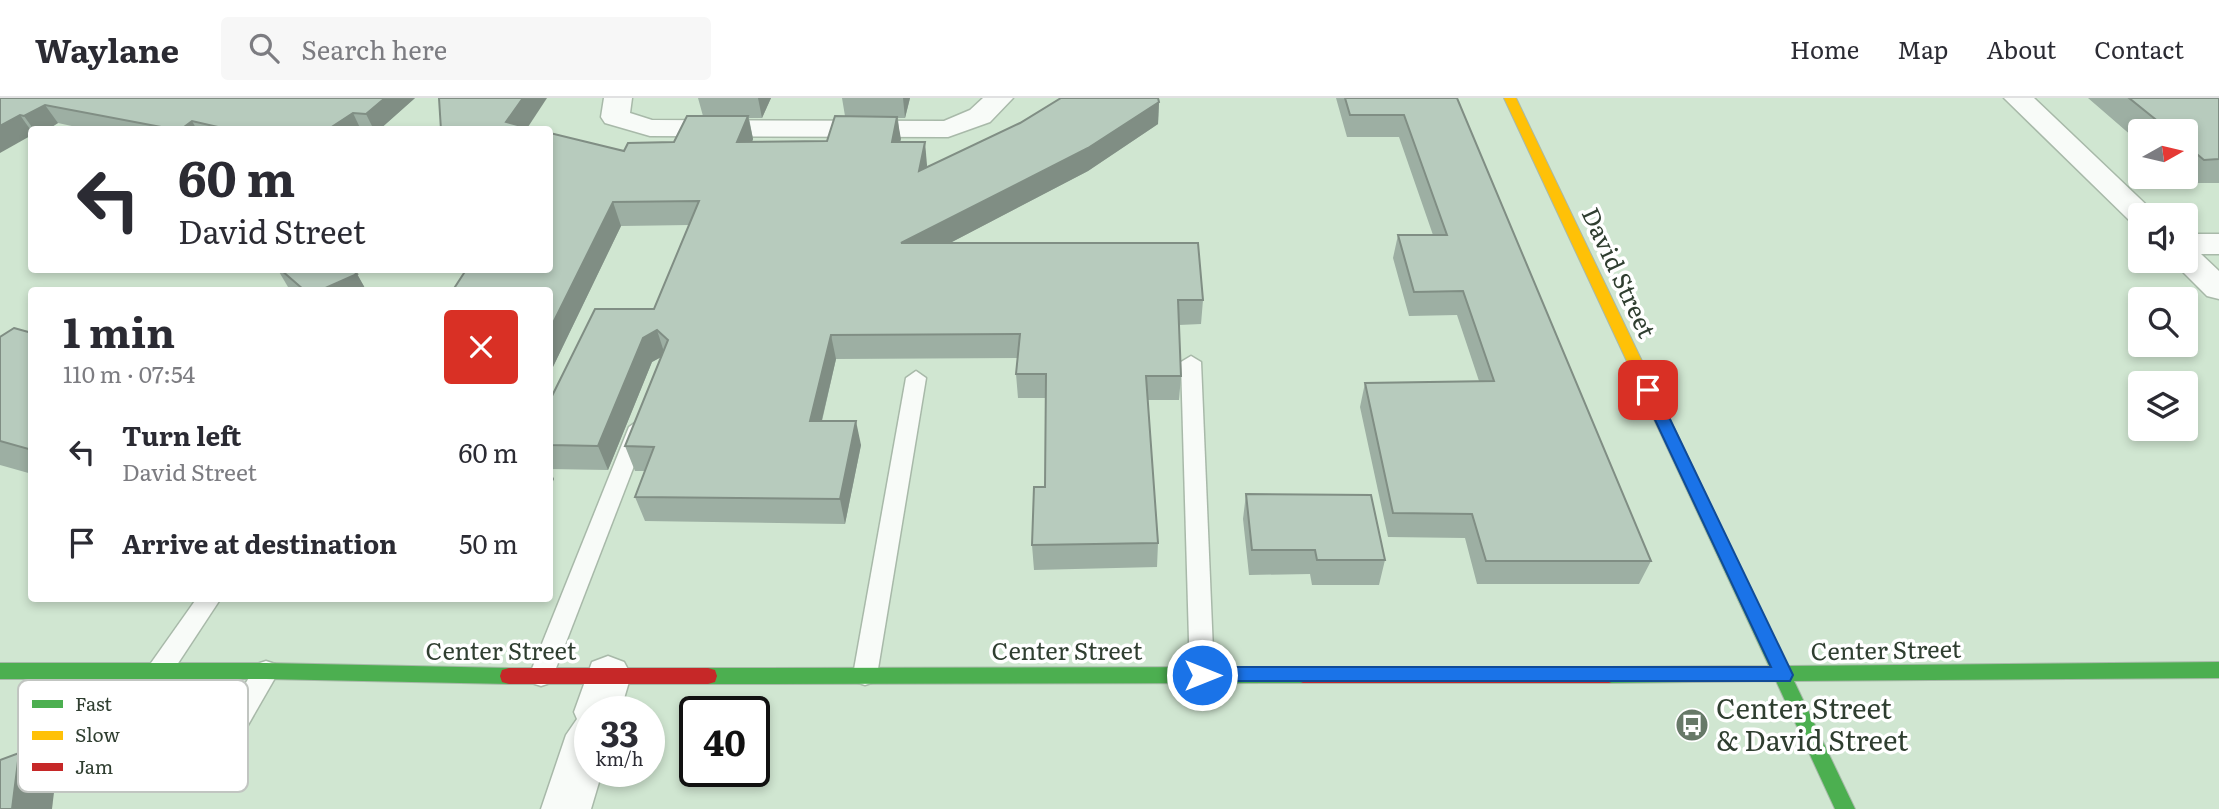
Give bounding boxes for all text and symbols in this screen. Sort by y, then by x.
search box [221,17,711,80]
text: Waylane [35,24,179,73]
icon: search [245,29,283,67]
text: Search here [301,29,447,68]
text: Home [1790,31,1859,66]
text: Map [1897,31,1948,66]
text: About [1986,31,2056,66]
text: Contact [2094,31,2184,66]
north arrow [2128,119,2198,189]
map controls [2128,119,2198,441]
text: 60 m [178,139,295,212]
icon: left [63,154,154,245]
street label: David Street [1575,201,1666,343]
button: sound [2128,203,2198,273]
text: David Street [178,206,366,254]
button: search [2128,287,2198,357]
text: 1 min [63,299,175,361]
button: close [444,310,518,384]
text: 110 m · 07:54 [63,356,195,390]
pin [1618,360,1678,420]
icon: arrive [1629,371,1667,409]
button: layers [2128,371,2198,441]
text: Turn left [122,415,241,454]
text: 60 m [459,432,518,471]
icon: left [63,433,101,471]
text: David Street [122,454,257,488]
text: Arrive at destination [122,523,397,562]
text: 50 m [459,523,518,562]
icon: arrive [63,524,101,562]
street label: Center Street [1810,630,1962,667]
street label: Center Street [426,632,577,667]
street label: Center Street [992,632,1143,667]
position arrow [1165,638,1239,712]
legend [18,680,248,792]
place label: Center Street & David Street [1716,686,1909,760]
text: Fast [75,689,112,717]
speed limit sign: 40 [679,696,770,787]
text: 33 [600,706,639,758]
bus stop icon: Center Street & David Street [1673,706,1711,744]
text: Slow [75,720,120,748]
text: km/h [596,745,643,772]
text: Jam [75,752,113,780]

